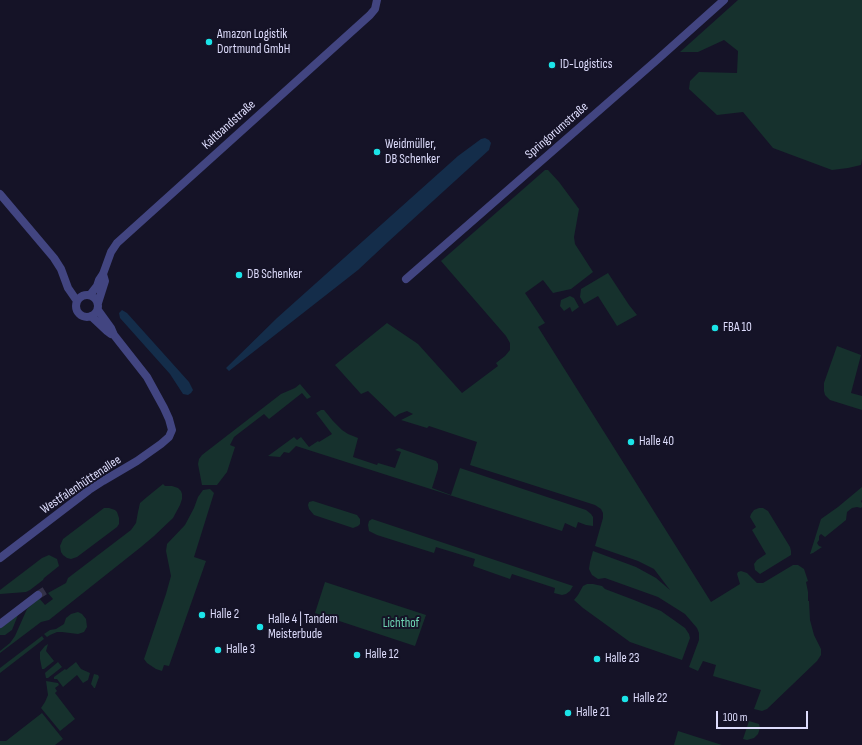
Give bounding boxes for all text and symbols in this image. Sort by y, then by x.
place label: Amazon Logistik Dortmund GmbH [217,27,290,58]
marker: Amazon Logistik Dortmund GmbH [204,37,214,47]
place label: ID-Logistics [560,57,612,73]
marker: ID-Logistics [547,60,557,70]
street label: Kaltbandstraße [199,97,259,153]
street label: Springorumstraße [522,99,592,163]
place label: Weidmüller, DB Schenker [385,137,440,168]
marker: Weidmüller, DB Schenker [372,147,382,157]
place label: DB Schenker [247,267,302,283]
marker: DB Schenker [234,270,244,280]
place label: FBA 10 [723,320,752,336]
marker: FBA 10 [710,323,720,333]
place label: Halle 40 [639,434,674,450]
marker: Halle 40 [626,437,636,447]
street label: Westfalenhüttenallee [38,452,124,518]
place label: Halle 2 [210,607,239,623]
marker: Halle 2 [197,610,207,620]
place label: Halle 4 | Tandem Meisterbude [268,612,338,643]
park label: Lichthof [383,616,419,632]
marker: Halle 4 | Tandem Meisterbude [255,622,265,632]
place label: Halle 3 [226,642,255,658]
marker: Halle 3 [213,645,223,655]
place label: Halle 12 [365,647,399,663]
marker: Halle 12 [352,650,362,660]
place label: Halle 23 [605,651,640,667]
marker: Halle 23 [592,654,602,664]
place label: Halle 22 [633,691,667,707]
marker: Halle 22 [620,694,630,704]
scale bar [718,703,810,729]
place label: Halle 21 [576,705,610,721]
marker: Halle 21 [563,708,573,718]
text: 100 m [723,710,748,725]

